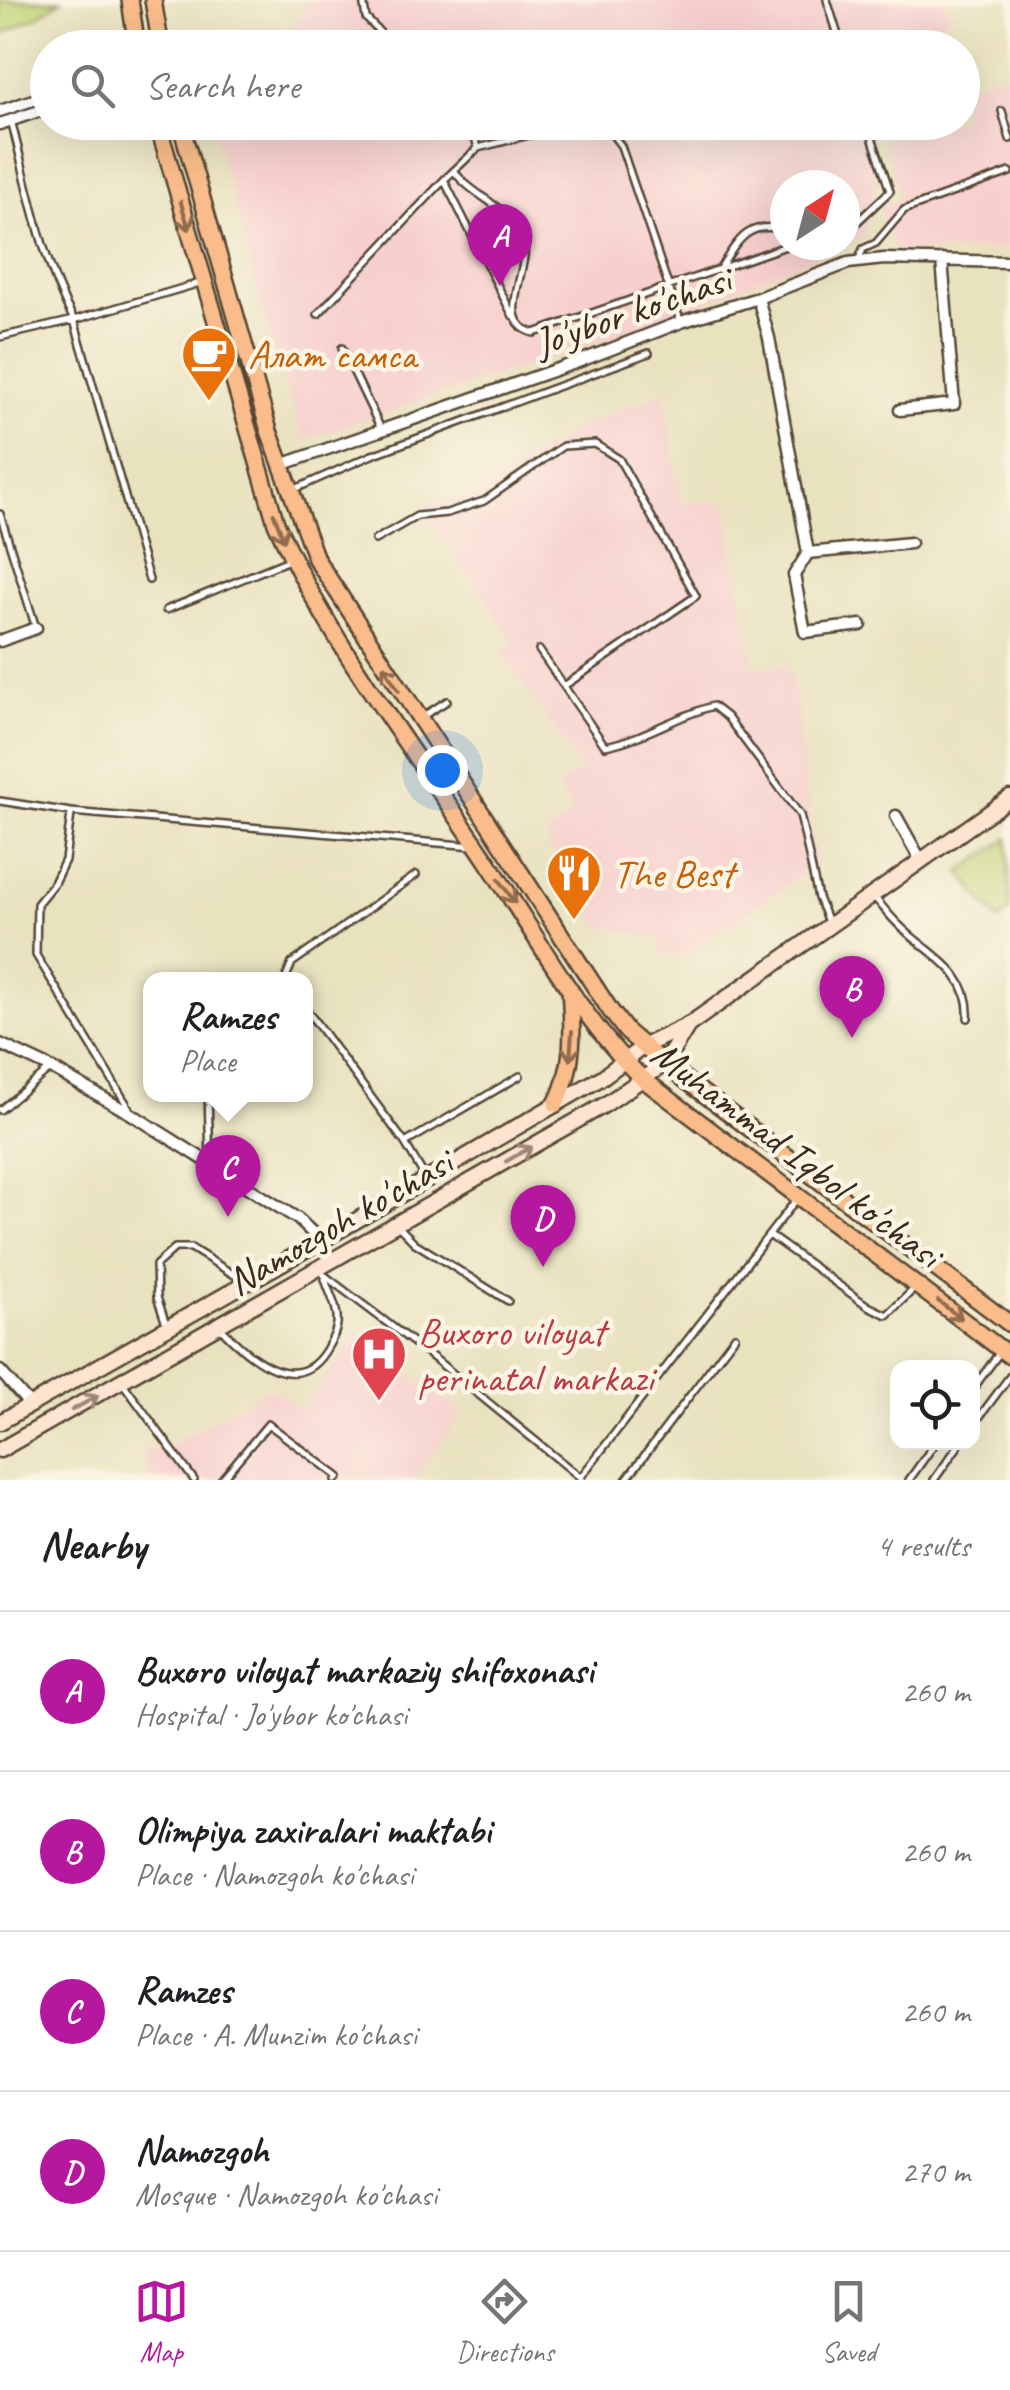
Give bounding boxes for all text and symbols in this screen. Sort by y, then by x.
search box [30,30,980,140]
icon: search [65,58,120,113]
text: Search here [145,62,300,109]
north arrow [770,170,860,260]
one-way arrow [177,200,195,231]
pin: A [468,204,532,286]
street label: Jo'ybor ko'chasi [526,253,741,368]
cafe icon: Алат самса [179,324,239,403]
place label: Алат самса [248,330,420,380]
one-way arrow [271,511,289,542]
one-way arrow [381,664,402,692]
your location [417,745,468,796]
restaurant icon: The Best [544,843,604,922]
place label: The Best [613,849,739,899]
one-way arrow [496,876,517,904]
pin: B [820,956,884,1038]
popup [143,972,313,1102]
text: Ramzes [180,993,276,1040]
one-way arrow [561,1029,580,1062]
street label: Muhammad Iqbol ko'chasi [642,1029,955,1282]
text: Place [180,1040,236,1081]
pin: C [196,1134,260,1217]
street label: Namozgoh ko'chasi [218,1135,465,1306]
one-way arrow [504,1144,533,1164]
pin: D [510,1184,576,1267]
one-way arrow [936,1300,963,1321]
place label: Buxoro viloyat perinatal markazi [418,1307,658,1403]
hospital icon: Buxoro viloyat perinatal markazi [349,1324,409,1403]
map controls [890,1360,980,1450]
button: locate [890,1360,980,1450]
one-way arrow [70,1392,99,1412]
text: Nearby [40,1519,146,1572]
text: 4 results [876,1525,970,1566]
text: Buxoro viloyat markaziy shifoxonasi [135,1647,593,1694]
text: A [64,1671,81,1712]
text: 260 m [901,1671,970,1712]
text: Hospital · Jo'ybor ko'chasi [135,1694,407,1735]
text: Olimpiya zaxiralari maktabi [135,1807,491,1854]
text: B [64,1831,81,1872]
text: 260 m [901,1831,970,1872]
text: Place · Namozgoh ko'chasi [135,1854,414,1895]
text: Ramzes [135,1967,232,2014]
text: C [65,1991,80,2032]
text: 260 m [901,1991,970,2032]
text: Place · A. Munzim ko'chasi [135,2014,417,2055]
text: Namozgoh [135,2127,268,2174]
text: D [63,2151,82,2192]
text: 270 m [901,2151,970,2192]
text: Mosque · Namozgoh ko'chasi [135,2174,437,2215]
tab: Map [134,2274,189,2369]
tab: Directions [456,2274,554,2369]
tab: Saved [821,2274,876,2369]

